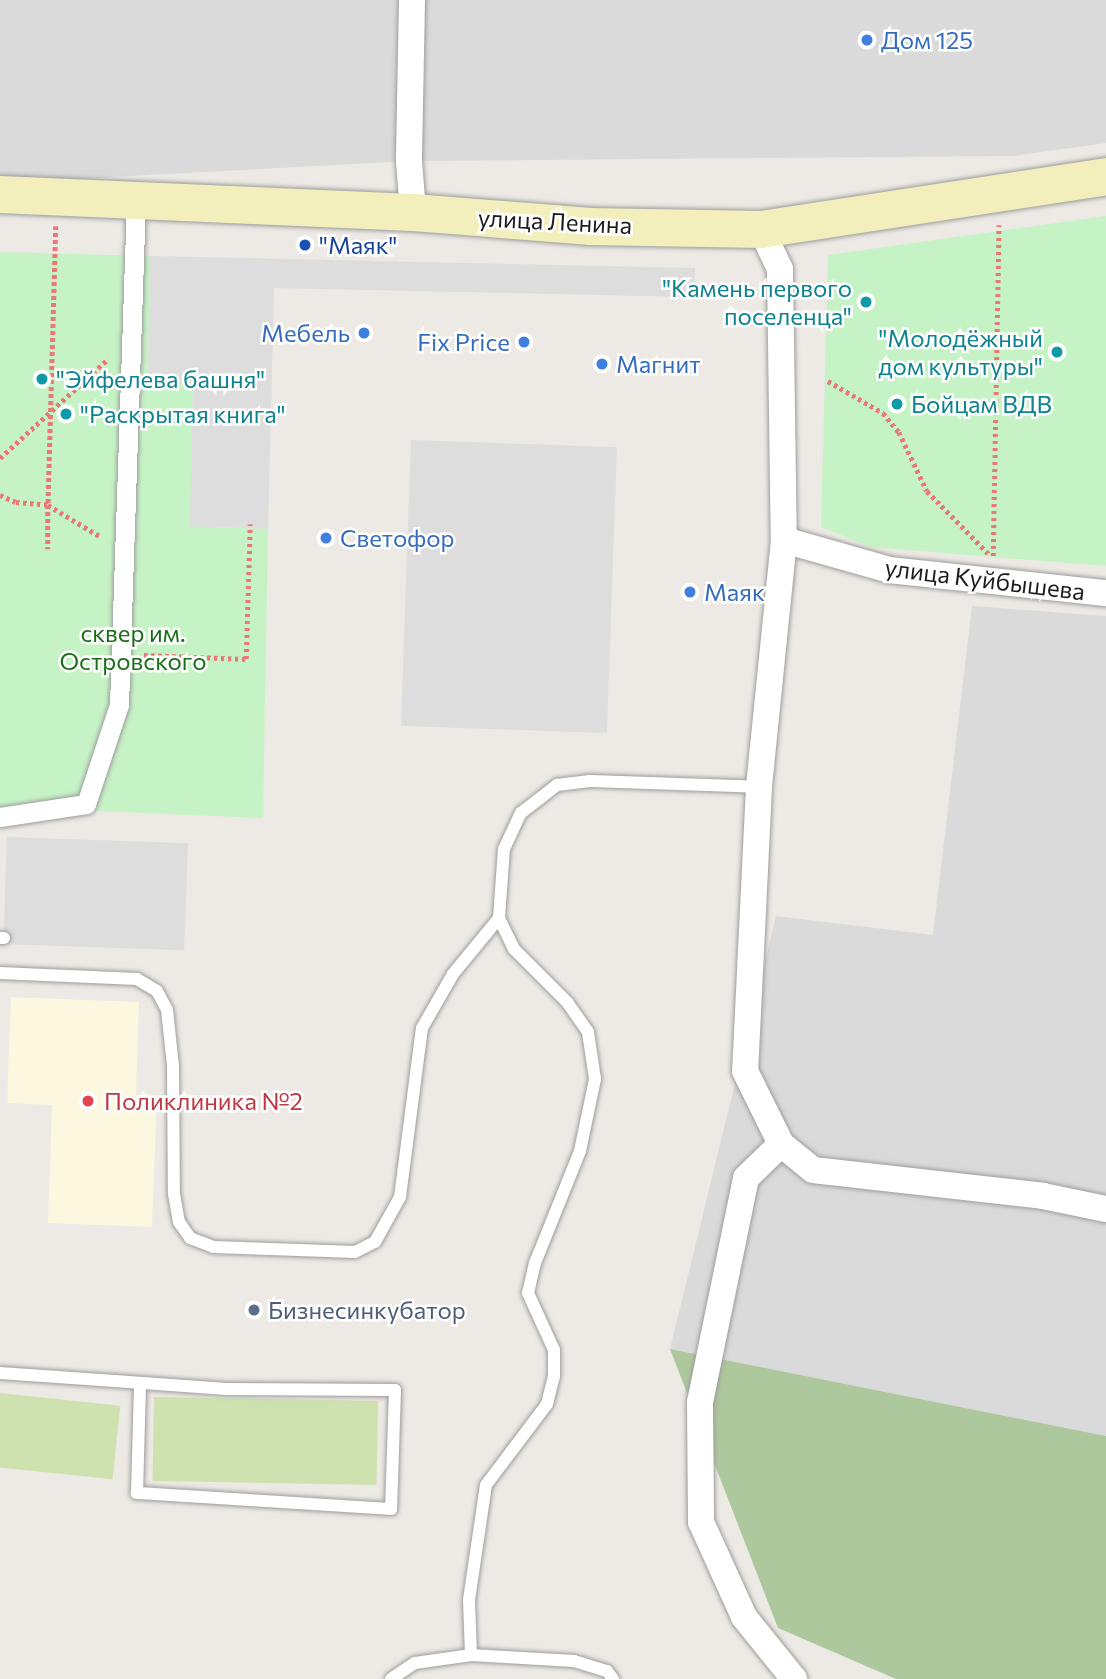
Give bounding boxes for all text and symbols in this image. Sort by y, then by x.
place label: Дом 125 [881,26,973,54]
marker: Дом 125 [859,32,875,48]
street label: улица Ленина [477,203,633,239]
place label: "Маяк" [319,231,397,259]
marker: "Маяк" [297,237,313,253]
place label: "Камень первого поселенца" [662,274,852,330]
marker: "Камень первого поселенца" [858,294,874,310]
place label: Мебель [261,319,350,347]
place label: "Молодёжный дом культуры" [878,324,1043,380]
marker: Мебель [356,325,372,341]
place label: Fix Price [417,328,510,356]
marker: Fix Price [516,334,532,350]
marker: "Молодёжный дом культуры" [1049,344,1065,360]
place label: Магнит [616,350,700,378]
marker: Магнит [594,356,610,372]
place label: "Эйфелева башня" [56,365,265,393]
marker: "Эйфелева башня" [34,371,50,387]
place label: Бойцам ВДВ [911,390,1052,418]
marker: Бойцам ВДВ [889,396,905,412]
place label: "Раскрытая книга" [80,400,286,428]
marker: "Раскрытая книга" [58,406,74,422]
place label: Светофор [340,524,455,552]
marker: Светофор [318,530,334,546]
street label: улица Куйбышева [883,552,1087,606]
place label: Maяк [704,578,765,606]
marker: Maяк [682,584,698,600]
park label: сквер им. Островского [59,619,207,675]
place label: Поликлиника №2 [104,1087,303,1115]
marker: Поликлиника №2 [78,1091,98,1111]
place label: Бизнесинкубатор [268,1296,466,1324]
marker: Бизнесинкубатор [246,1302,262,1318]

